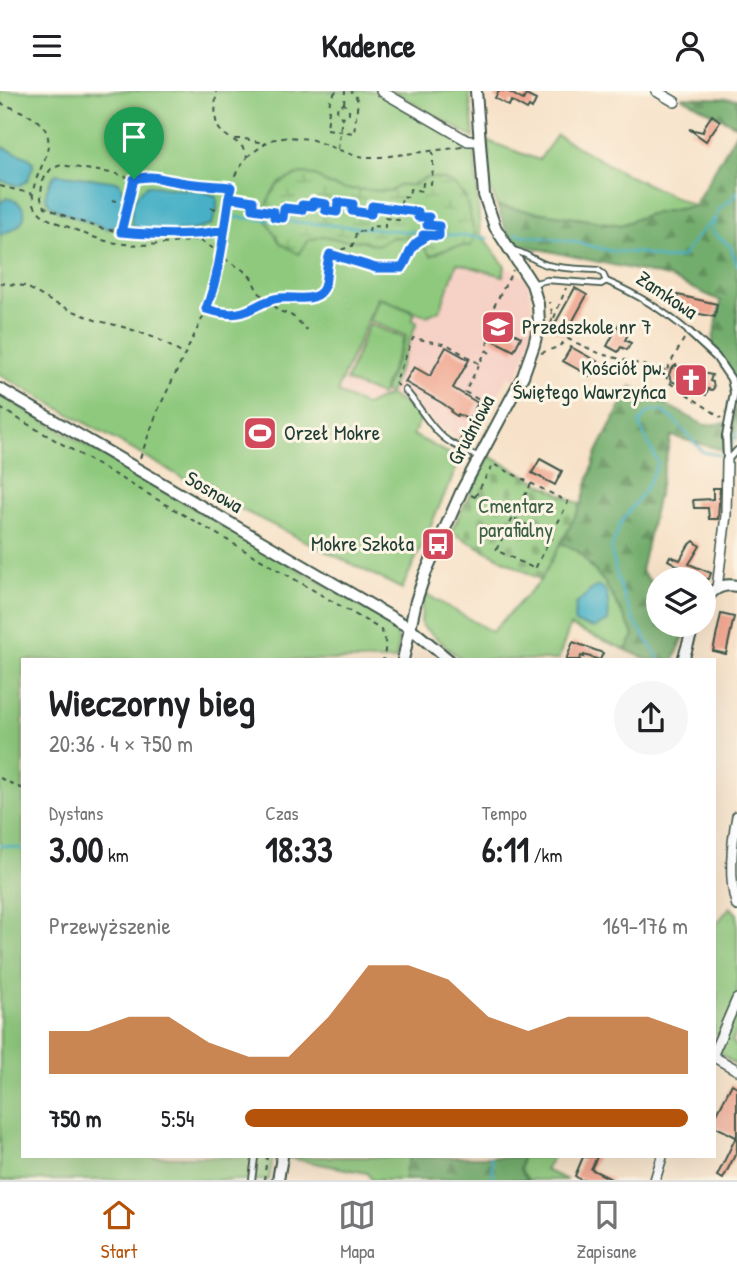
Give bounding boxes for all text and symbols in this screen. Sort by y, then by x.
text: Kadence [321,24,416,67]
icon: menu [28,27,66,65]
icon: person [671,27,709,65]
pin [104,107,164,179]
icon: arrive [115,118,153,156]
street label: Zamkowa [631,263,704,326]
school or university icon: Przedszkole nr 7 [479,308,517,346]
place label: Przedszkole nr 7 [522,312,652,341]
place label: Kościół pw. Świętego Wawrzyńca [513,353,666,406]
church icon: Kościół pw. Świętego Wawrzyńca [672,361,710,399]
street label: Grudniowa [440,390,501,470]
sports icon: Orzeł Mokre [241,414,279,452]
place label: Orzeł Mokre [284,418,380,447]
street label: Sosnowa [180,463,248,520]
park label: Cmentarz parafialny [478,491,554,544]
bus stop icon: Mokre Szkoła [419,525,457,563]
place label: Mokre Szkoła [311,529,414,558]
map controls [646,567,716,637]
button: layers [646,567,716,637]
text: Wieczorny bieg [49,676,255,728]
button: share [614,681,688,755]
text: 20:36 · 4 × 750 m [49,728,193,759]
text: Dystans [49,800,103,826]
text: Czas [265,800,299,826]
text: Tempo [482,800,527,826]
text: 3.00 [49,826,104,873]
text: 18:33 [265,826,333,873]
text: 6:11 [482,826,529,873]
text: km [104,842,129,868]
text: /km [529,842,562,868]
text: Przewyższenie [49,910,171,941]
text: 169–176 m [603,910,688,941]
text: 750 m [49,1103,101,1134]
text: 5:54 [161,1103,194,1134]
tab: Start [100,1196,138,1264]
tab: Mapa [338,1196,376,1264]
tab: Zapisane [577,1196,637,1264]

